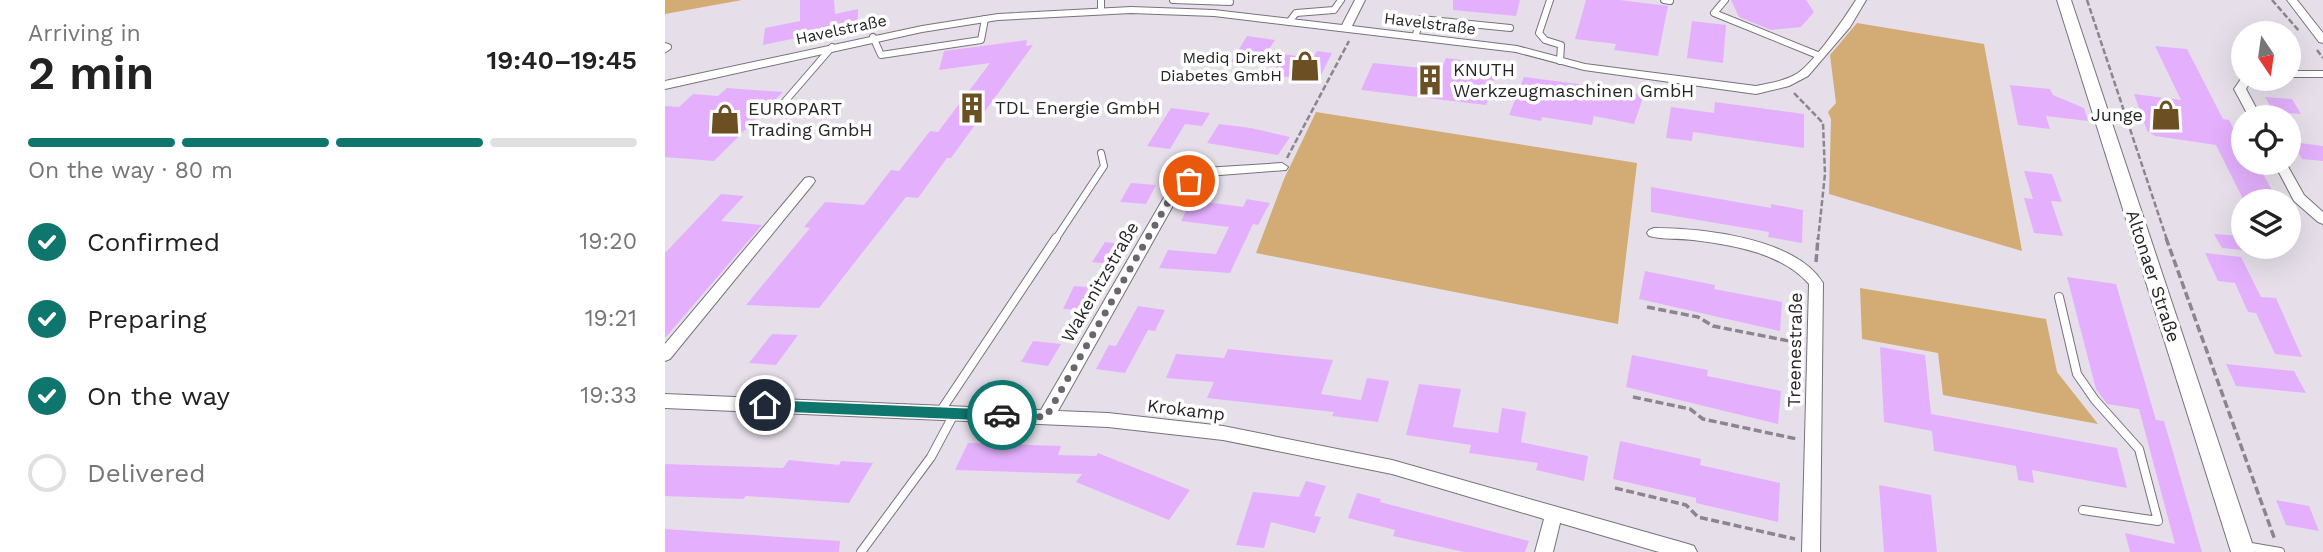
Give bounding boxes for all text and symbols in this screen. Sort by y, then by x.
street label: Havelstraße [1383,8,1477,39]
street label: Havelstraße [794,11,888,48]
text: Arriving in [28,20,141,47]
north arrow [2231,21,2301,91]
map controls [2231,21,2301,259]
text: 19:40–19:45 [486,45,637,75]
text: 2 min [28,46,154,100]
place label: Mediq Direkt Diabetes GmbH [1160,48,1282,85]
shop icon: Mediq Direkt Diabetes GmbH [1288,49,1322,83]
place label: KNUTH Werkzeugmaschinen GmbH [1453,59,1694,101]
building icon: KNUTH Werkzeugmaschinen GmbH [1413,63,1447,97]
building icon: TDL Energie GmbH [955,91,989,125]
place label: TDL Energie GmbH [995,97,1161,118]
place label: EUROPART Trading GmbH [748,98,872,140]
shop icon: Junge [2149,98,2183,132]
shop icon: EUROPART Trading GmbH [708,102,742,136]
place label: Junge [2091,104,2143,125]
button: locate [2231,105,2301,175]
pin [1159,151,1219,211]
text: On the way · 80 m [28,157,233,184]
icon: bag [1170,162,1208,200]
button: layers [2231,189,2301,259]
street label: Altonaer Straße [2122,207,2185,345]
street label: Wakenitzstraße [1056,218,1143,346]
icon: check [28,223,66,261]
text: Confirmed [87,227,220,257]
text: 19:20 [579,228,637,255]
street label: Treenestraße [1783,292,1806,408]
icon: check [28,300,66,338]
text: Preparing [87,304,207,334]
text: 19:21 [585,305,637,332]
pin [735,375,795,435]
icon: check [28,377,66,415]
courier [967,380,1037,450]
text: On the way [87,381,230,411]
text: 19:33 [580,382,637,409]
icon: home [746,386,784,424]
street label: Krokamp [1146,394,1226,425]
icon: car [983,396,1021,434]
text: Delivered [87,458,206,488]

